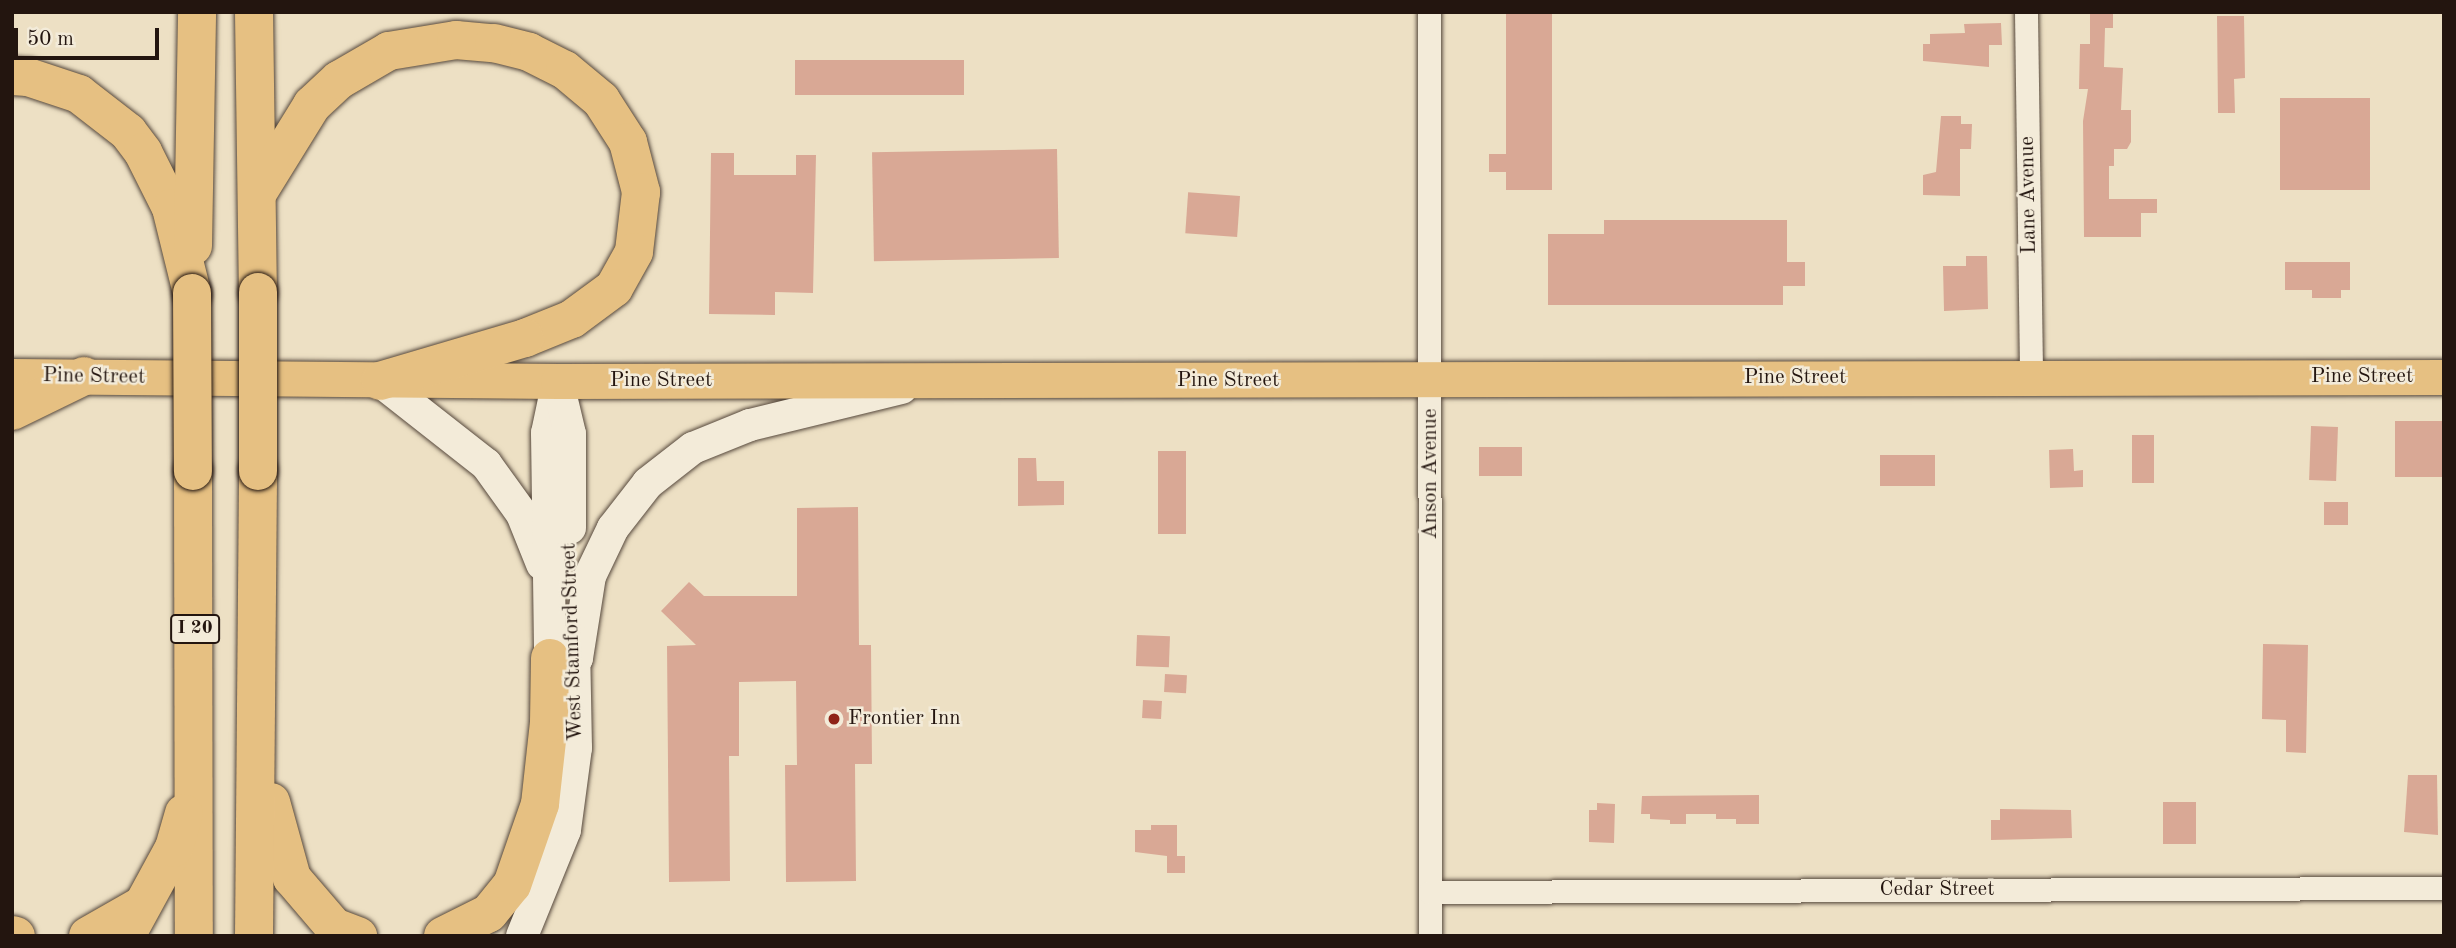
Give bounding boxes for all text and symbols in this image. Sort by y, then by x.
scale bar [18,14,163,58]
text: 50 m [27,29,74,50]
street label: Lane Avenue [2015,136,2043,254]
street label: Pine Street [43,364,145,390]
street label: Pine Street [2311,364,2413,390]
street label: Pine Street [1744,365,1846,391]
street label: Pine Street [610,368,712,394]
street label: Pine Street [1177,368,1279,394]
street label: Anson Avenue [1418,409,1444,539]
street label: West Stamford Street [557,542,589,742]
road number: I 20 [169,614,221,644]
place label: Frontier Inn [848,706,961,732]
marker: Frontier Inn [826,711,842,727]
street label: Cedar Street [1879,877,1995,903]

